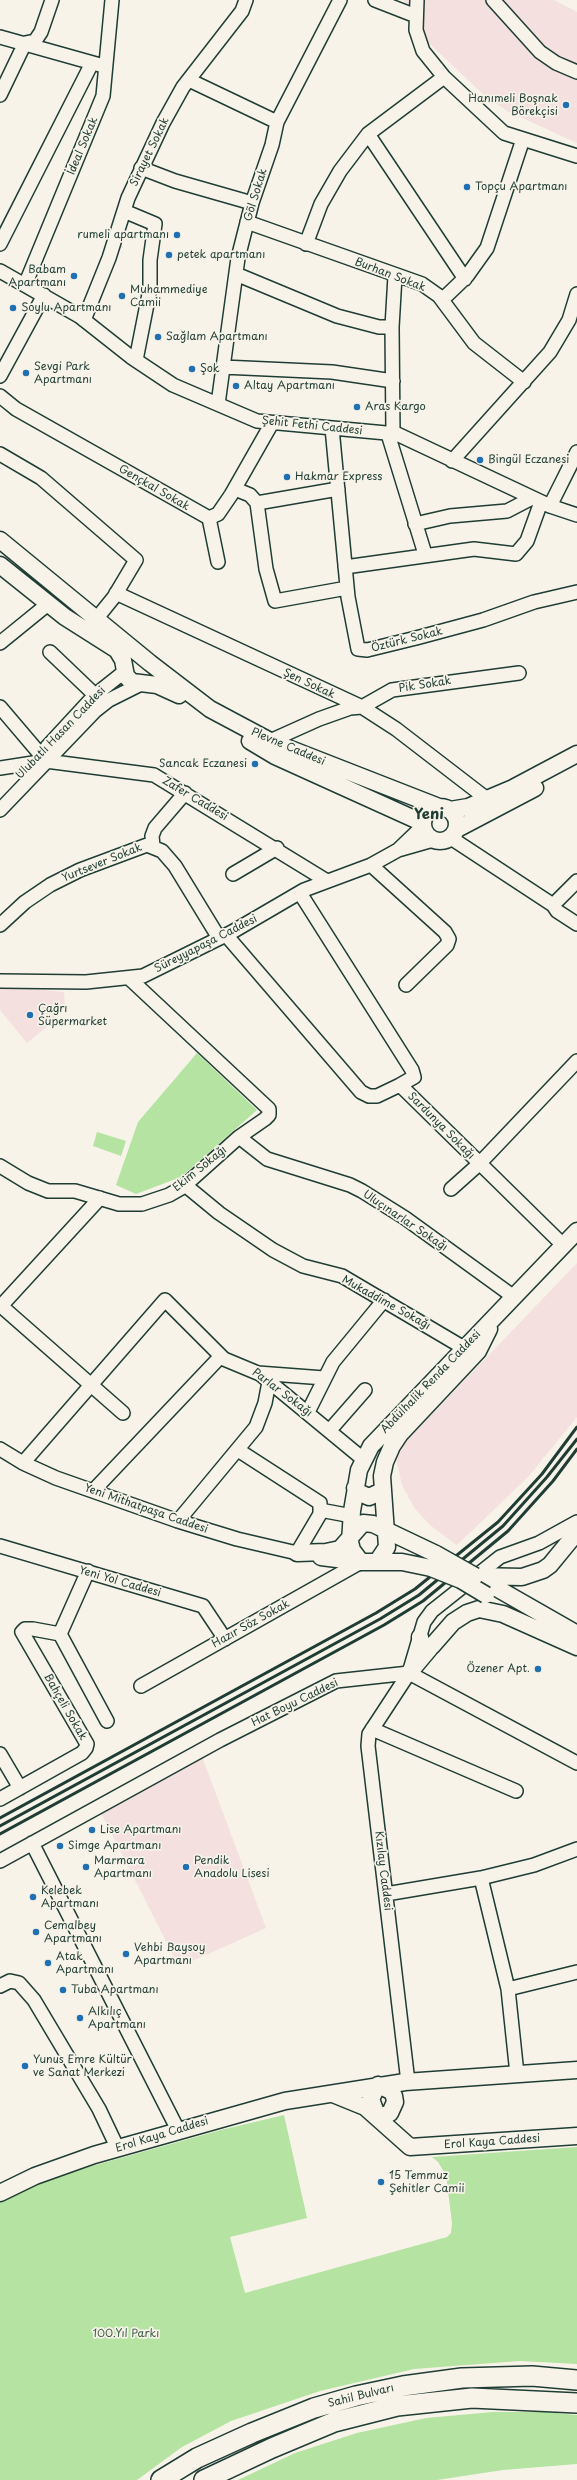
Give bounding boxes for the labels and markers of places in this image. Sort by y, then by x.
place label: Hanımeli Boşnak Börekçisi [468,92,558,118]
marker: Hanımeli Boşnak Börekçisi [561,100,571,110]
place label: Topçu Apartmanı [475,180,567,194]
marker: Topçu Apartmanı [462,182,472,192]
place label: rumeli apartmanı [77,228,169,242]
marker: rumeli apartmanı [172,230,182,240]
place label: petek apartmanı [177,248,265,262]
marker: petek apartmanı [164,250,174,260]
place label: Babam Apartmanı [8,263,66,289]
marker: Babam Apartmanı [69,271,79,281]
place label: Muhammediye Camii [130,283,207,309]
marker: Muhammediye Camii [117,291,127,301]
place label: Soylu Apartmanı [21,301,111,315]
marker: Soylu Apartmanı [8,303,18,313]
place label: Sağlam Apartmanı [166,330,268,344]
marker: Sağlam Apartmanı [153,332,163,342]
place label: Sevgi Park Apartmanı [34,360,92,386]
place label: Şok [200,362,220,376]
marker: Şok [187,364,197,374]
marker: Sevgi Park Apartmanı [21,368,31,378]
place label: Altay Apartmanı [244,379,335,393]
marker: Altay Apartmanı [231,381,241,391]
place label: Aras Kargo [365,400,426,414]
marker: Aras Kargo [352,402,362,412]
place label: Bingül Eczanesi [488,453,569,467]
marker: Bingül Eczanesi [475,455,485,465]
place label: Hakmar Express [295,470,382,484]
marker: Hakmar Express [282,472,292,482]
place label: Sancak Eczanesi [159,757,247,771]
marker: Sancak Eczanesi [250,759,260,769]
place label: Çağrı Süpermarket [38,1002,107,1028]
marker: Çağrı Süpermarket [25,1010,35,1020]
place label: Özener Apt. [467,1662,530,1676]
marker: Özener Apt. [533,1664,543,1674]
place label: Lise Apartmanı [100,1823,181,1837]
marker: Lise Apartmanı [87,1825,97,1835]
place label: Simge Apartmanı [68,1839,161,1853]
marker: Simge Apartmanı [55,1841,65,1851]
place label: Marmara Apartmanı [94,1854,152,1880]
place label: Pendik Anadolu Lisesi [194,1854,269,1880]
marker: Marmara Apartmanı [81,1862,91,1872]
marker: Pendik Anadolu Lisesi [181,1862,191,1872]
place label: Kelebek Apartmanı [41,1884,99,1910]
marker: Kelebek Apartmanı [28,1892,38,1902]
place label: Cemalbey Apartmanı [44,1919,102,1945]
marker: Cemalbey Apartmanı [31,1927,41,1937]
place label: Vehbi Baysoy Apartmanı [134,1941,205,1967]
marker: Vehbi Baysoy Apartmanı [121,1949,131,1959]
place label: Atak Apartmanı [56,1950,114,1976]
marker: Atak Apartmanı [43,1958,53,1968]
place label: Tuba Apartmanı [71,1983,159,1997]
marker: Tuba Apartmanı [58,1985,68,1995]
place label: Alkılıç Apartmanı [88,2005,146,2031]
marker: Alkılıç Apartmanı [75,2013,85,2023]
place label: Yunus Emre Kültür ve Sanat Merkezi [33,2053,132,2079]
marker: Yunus Emre Kültür ve Sanat Merkezi [20,2061,30,2071]
place label: 15 Temmuz Şehitler Camii [389,2169,464,2195]
marker: 15 Temmuz Şehitler Camii [376,2177,386,2187]

